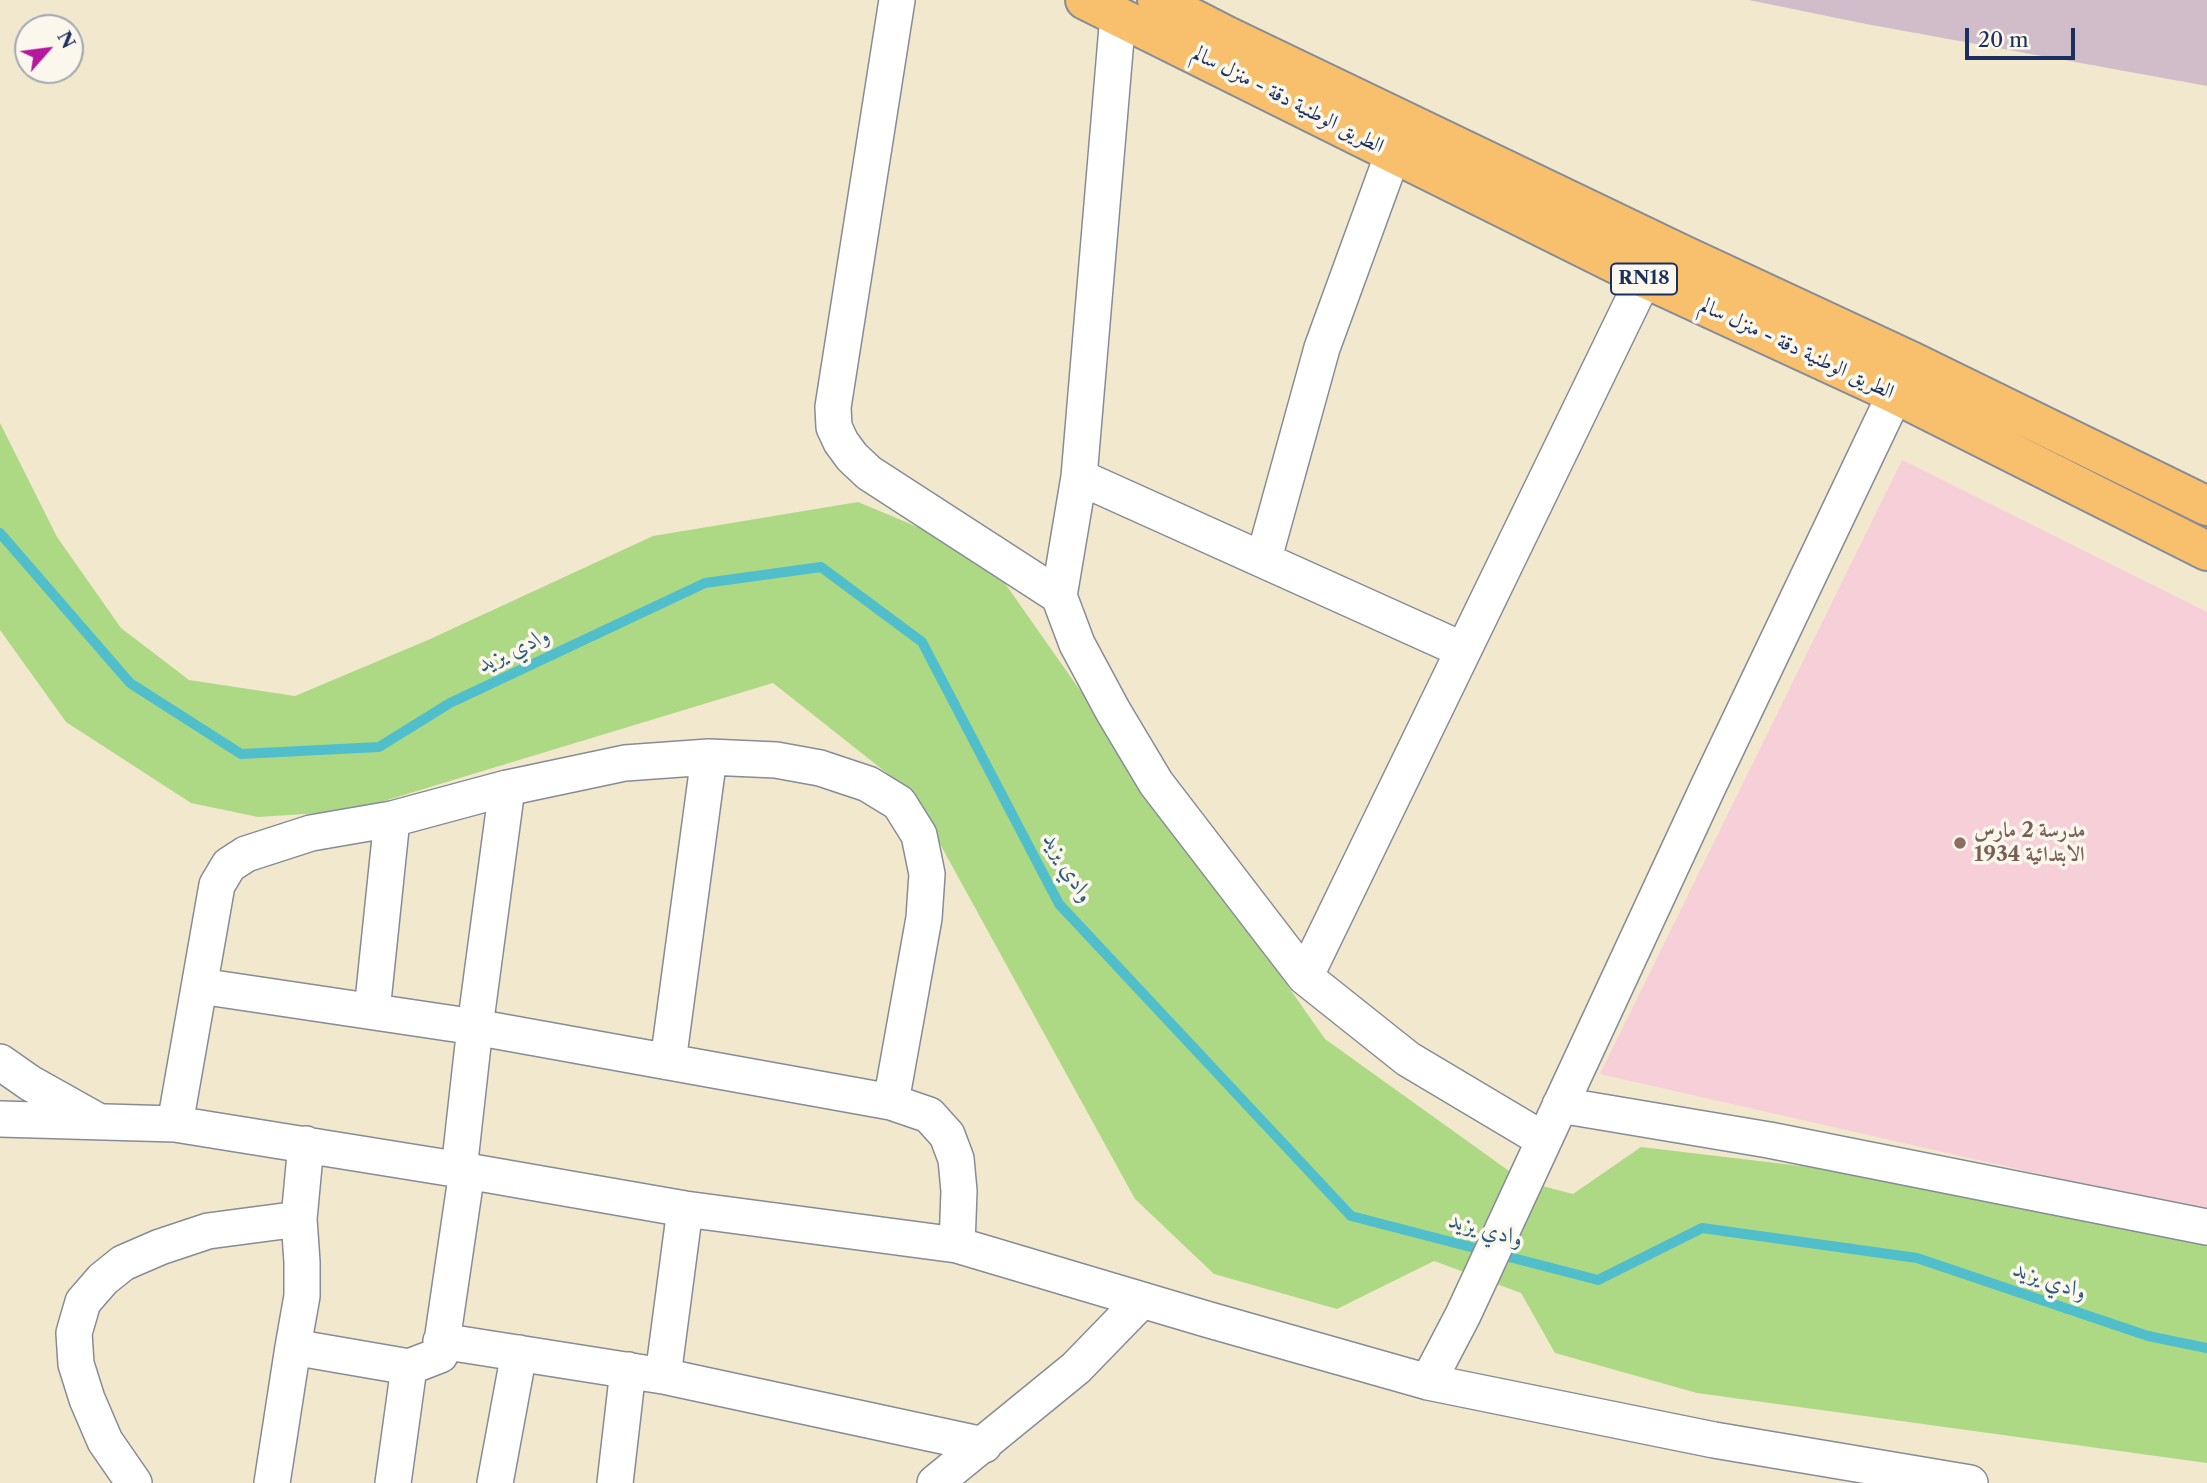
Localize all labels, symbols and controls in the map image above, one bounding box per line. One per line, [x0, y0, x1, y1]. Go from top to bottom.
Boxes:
north arrow [14, 14, 84, 84]
scale bar [1969, 14, 2079, 58]
text: N [52, 27, 80, 53]
text: 20 m [1978, 27, 2029, 52]
street label: الطريق الوطنية دقة - منزل سالم [1188, 41, 1388, 159]
road number: RN18 [1611, 264, 1677, 294]
street label: الطريق الوطنية دقة - منزل سالم [1696, 293, 1898, 405]
water label: وادي يزيد [474, 621, 554, 679]
place label: مدرسة 2 مارس 1934 الابتدائية [1974, 818, 2085, 868]
water label: وادي يزيد [1037, 828, 1099, 908]
marker: مدرسة 2 مارس 1934 الابتدائية [1952, 835, 1968, 851]
water label: وادي يزيد [1446, 1207, 1526, 1253]
water label: وادي يزيد [2009, 1256, 2091, 1306]

